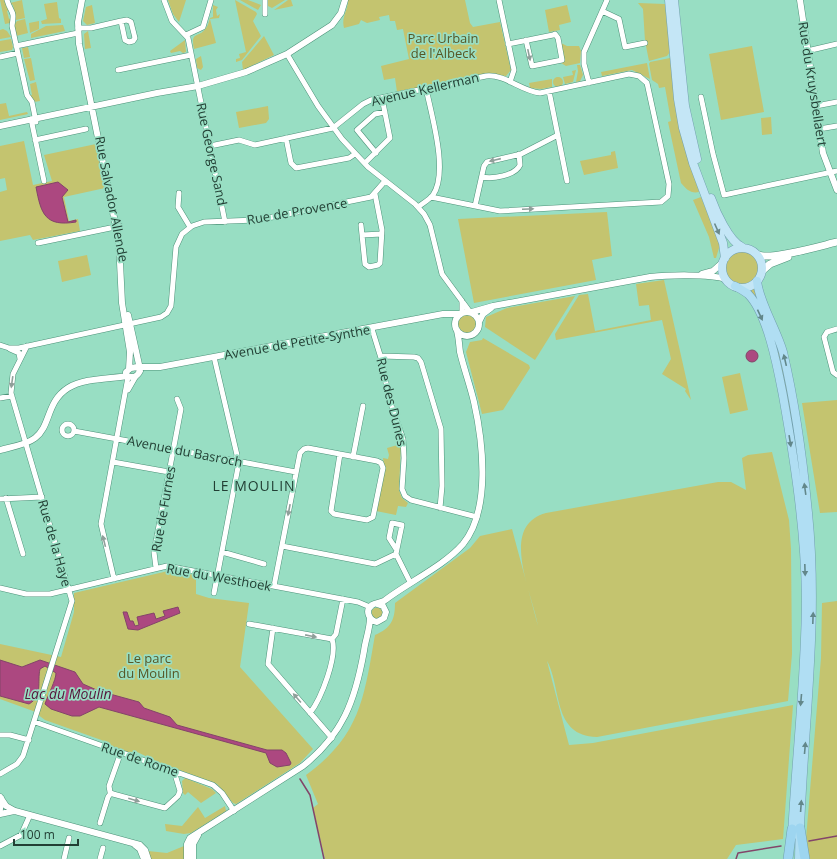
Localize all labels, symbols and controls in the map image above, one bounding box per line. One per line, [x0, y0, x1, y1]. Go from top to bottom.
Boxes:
street label: Rue du Kruysbellaert [794, 20, 832, 148]
park label: Parc Urbain de l'Albeck [407, 29, 479, 62]
one-way arrow [527, 49, 533, 61]
street label: Avenue Kellerman [369, 68, 481, 110]
street label: Rue George Sand [192, 101, 232, 207]
street label: Rue Salvador Allende [91, 135, 133, 263]
one-way arrow [489, 157, 501, 163]
street label: Rue de Provence [245, 193, 349, 229]
one-way arrow [522, 206, 535, 212]
one-way arrow [715, 224, 721, 236]
one-way arrow [757, 309, 763, 321]
street label: Avenue de Petite-Synthe [223, 320, 371, 364]
one-way arrow [781, 354, 787, 366]
street label: Rue des Dunes [372, 356, 412, 448]
one-way arrow [9, 376, 15, 388]
street label: Avenue du Basroch [126, 431, 244, 471]
one-way arrow [788, 435, 794, 447]
street label: Rue de Furnes [147, 465, 179, 553]
district label: LE MOULIN [212, 476, 296, 495]
one-way arrow [802, 483, 808, 495]
street label: Rue de la Haye [34, 497, 76, 589]
one-way arrow [286, 504, 292, 517]
one-way arrow [101, 535, 107, 547]
street label: Rue du Westhoek [165, 559, 273, 595]
one-way arrow [802, 564, 808, 577]
one-way arrow [810, 611, 816, 624]
one-way arrow [305, 633, 317, 639]
park label: Le parc du Moulin [118, 649, 180, 682]
water label: Lac du Moulin [24, 684, 112, 703]
one-way arrow [293, 692, 302, 703]
one-way arrow [798, 694, 805, 706]
street label: Rue de Rome [99, 737, 181, 781]
one-way arrow [802, 742, 809, 754]
one-way arrow [128, 797, 140, 803]
one-way arrow [798, 799, 804, 812]
scale bar [14, 821, 78, 847]
text: 100 m [20, 826, 55, 843]

